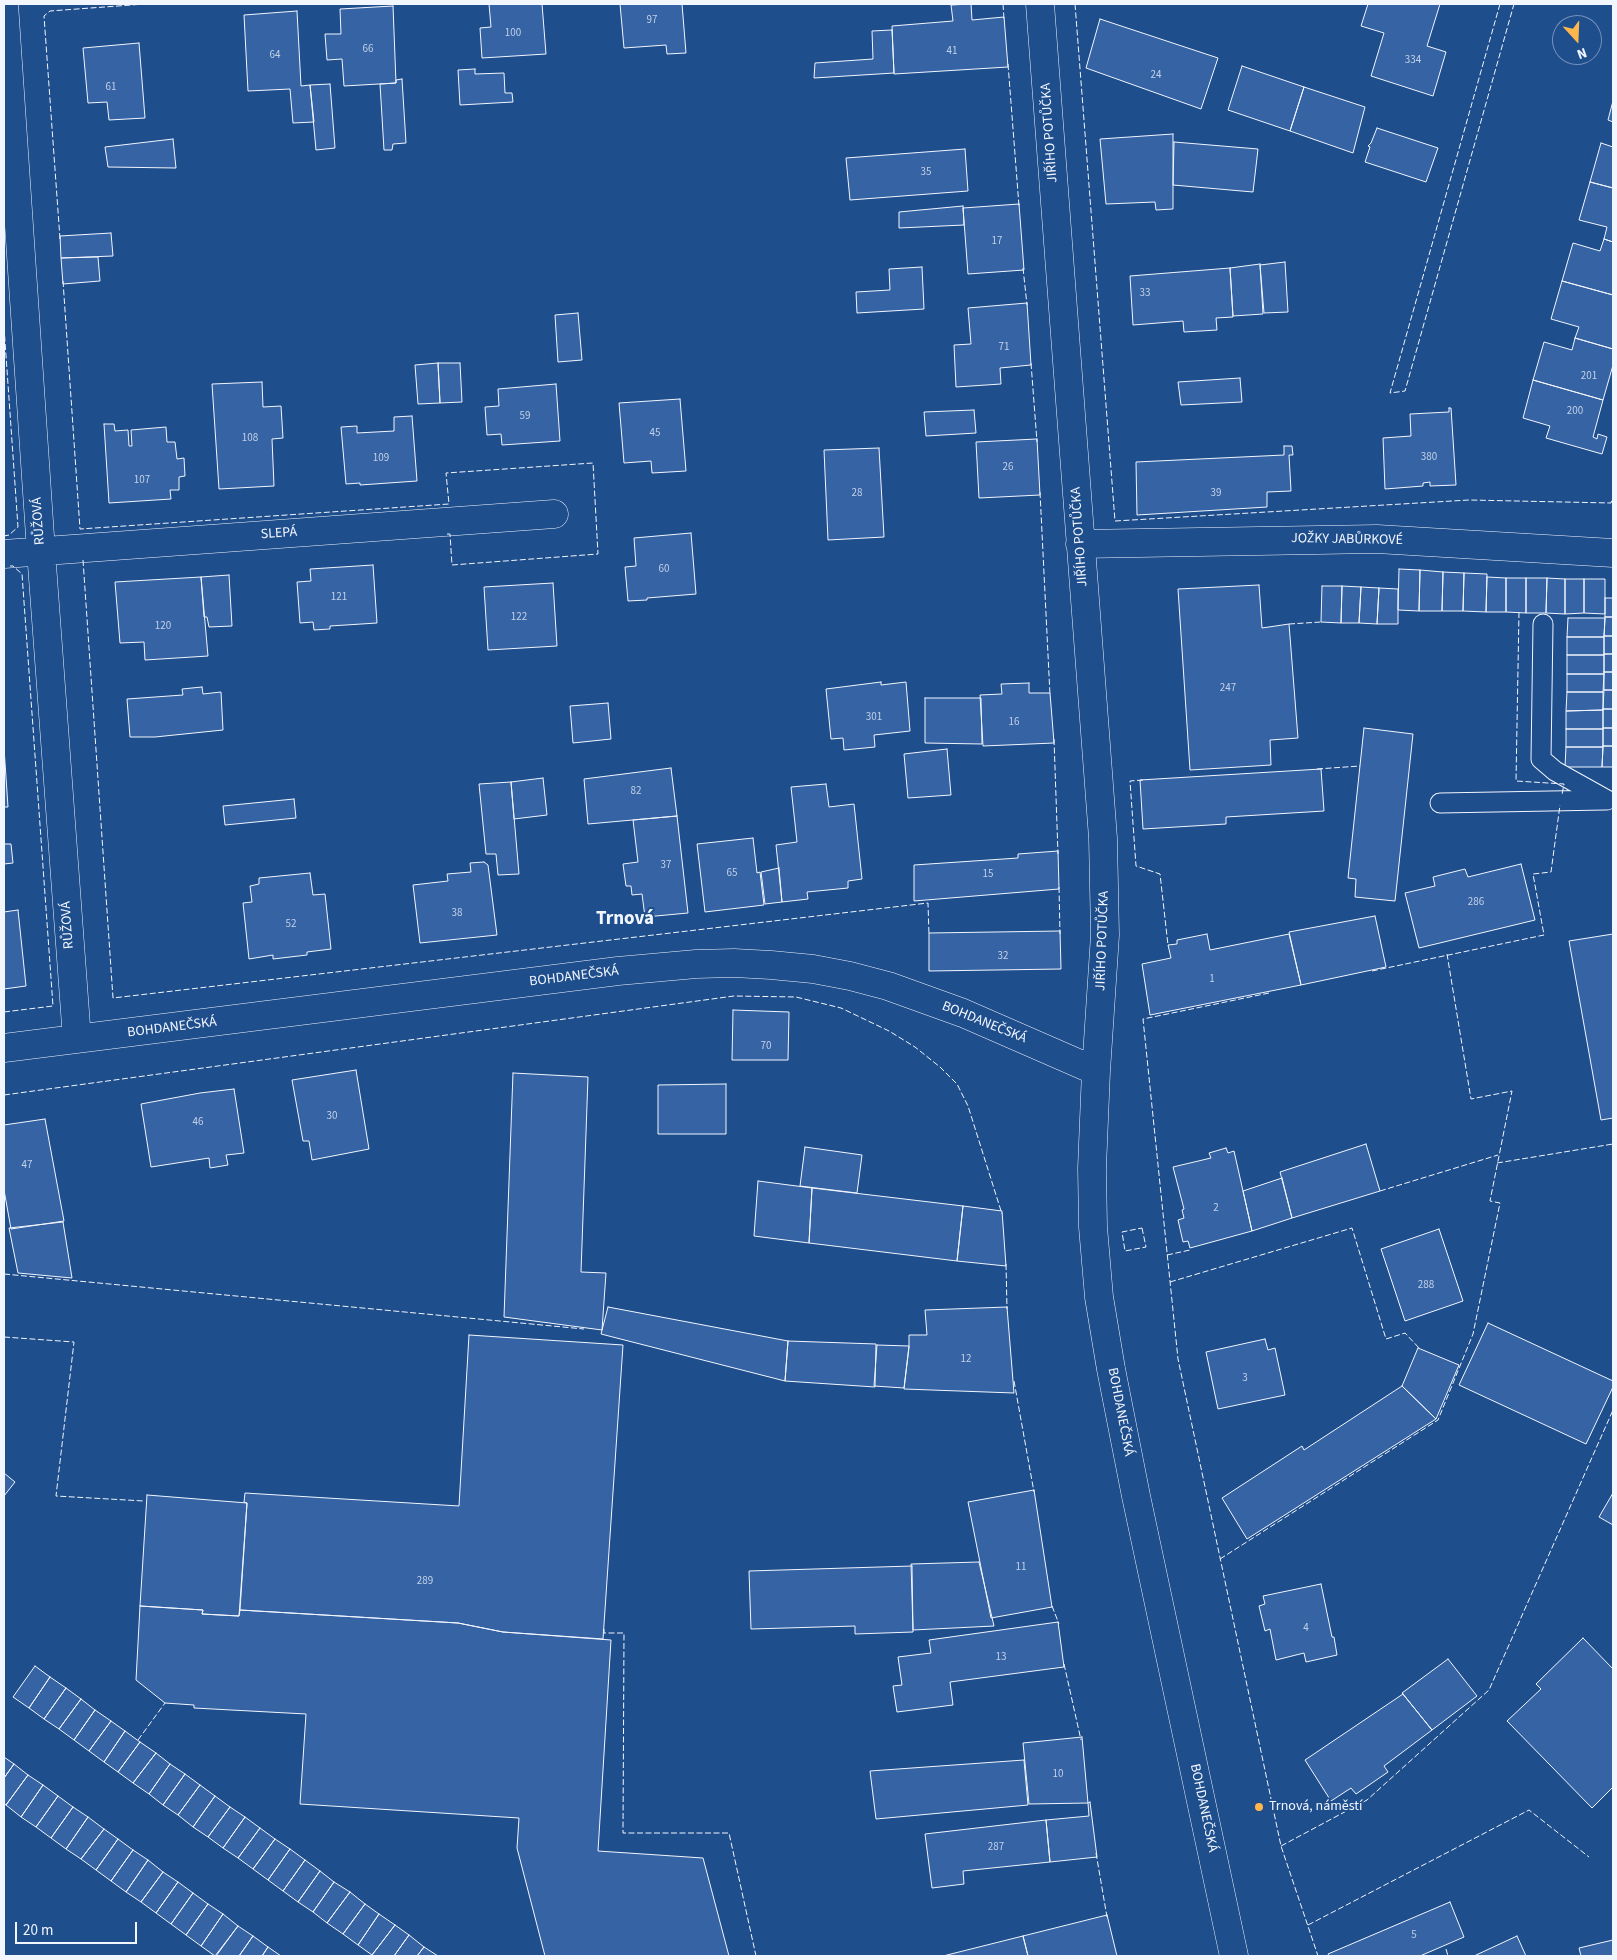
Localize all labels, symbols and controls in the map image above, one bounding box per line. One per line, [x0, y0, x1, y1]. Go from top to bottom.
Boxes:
house number: 97 [647, 14, 657, 28]
north arrow [1552, 15, 1602, 65]
house number: 100 [505, 27, 521, 41]
text: N [1574, 42, 1590, 64]
house number: 66 [363, 43, 373, 57]
house number: 41 [947, 45, 957, 59]
house number: 64 [270, 49, 280, 63]
house number: 334 [1405, 54, 1421, 68]
house number: 24 [1151, 69, 1161, 83]
house number: 61 [106, 81, 116, 95]
street label: JIŘÍHO POTŮČKA [1038, 82, 1062, 184]
house number: 35 [921, 166, 931, 180]
house number: 17 [992, 235, 1002, 249]
house number: 33 [1140, 287, 1150, 301]
house number: 71 [999, 341, 1009, 355]
house number: 201 [1581, 370, 1597, 384]
house number: 200 [1567, 405, 1583, 419]
house number: 59 [520, 410, 530, 424]
house number: 45 [650, 427, 660, 441]
house number: 108 [242, 432, 258, 446]
house number: 380 [1421, 451, 1437, 465]
house number: 109 [373, 452, 389, 466]
house number: 26 [1003, 461, 1013, 475]
house number: 107 [134, 474, 150, 488]
street label: JIŘÍHO POTŮČKA [1068, 486, 1092, 588]
house number: 28 [852, 487, 862, 501]
house number: 39 [1211, 487, 1221, 501]
street label: RŮŽOVÁ [29, 496, 49, 546]
street label: SLEPÁ [260, 524, 298, 544]
street label: JOŽKY JABŮRKOVÉ [1291, 531, 1403, 549]
house number: 60 [659, 563, 669, 577]
house number: 121 [331, 591, 347, 605]
house number: 122 [511, 611, 527, 625]
house number: 120 [155, 620, 171, 634]
house number: 247 [1220, 682, 1236, 696]
house number: 301 [866, 711, 882, 725]
house number: 16 [1009, 716, 1019, 730]
house number: 82 [631, 785, 641, 799]
house number: 37 [661, 859, 671, 873]
house number: 65 [727, 867, 737, 881]
house number: 15 [983, 868, 993, 882]
street label: JIŘÍHO POTŮČKA [1093, 891, 1113, 991]
house number: 286 [1468, 896, 1484, 910]
street label: RŮŽOVÁ [58, 900, 78, 950]
house number: 38 [452, 907, 462, 921]
district label: Trnová [596, 909, 654, 931]
house number: 52 [286, 918, 296, 932]
house number: 32 [998, 950, 1008, 964]
street label: BOHDANEČSKÁ [528, 963, 620, 991]
house number: 1 [1209, 973, 1215, 987]
street label: BOHDANEČSKÁ [939, 998, 1029, 1048]
street label: BOHDANEČSKÁ [126, 1014, 218, 1042]
house number: 70 [761, 1040, 771, 1054]
house number: 30 [327, 1110, 337, 1124]
house number: 46 [193, 1116, 203, 1130]
house number: 47 [22, 1159, 32, 1173]
house number: 2 [1213, 1202, 1219, 1216]
house number: 288 [1418, 1279, 1434, 1293]
house number: 12 [961, 1353, 971, 1367]
street label: BOHDANEČSKÁ [1103, 1366, 1137, 1458]
house number: 3 [1242, 1372, 1248, 1386]
house number: 11 [1016, 1561, 1026, 1575]
house number: 289 [417, 1575, 433, 1589]
house number: 4 [1303, 1622, 1309, 1636]
house number: 13 [996, 1651, 1006, 1665]
street label: BOHDANEČSKÁ [1185, 1762, 1221, 1854]
house number: 10 [1053, 1768, 1063, 1782]
place label: Trnová, náměstí [1269, 1799, 1363, 1815]
marker: Trnová, náměstí [1253, 1801, 1265, 1813]
house number: 287 [988, 1841, 1004, 1855]
scale bar [18, 1912, 140, 1944]
text: 20 m [23, 1920, 53, 1941]
house number: 5 [1411, 1929, 1417, 1943]

